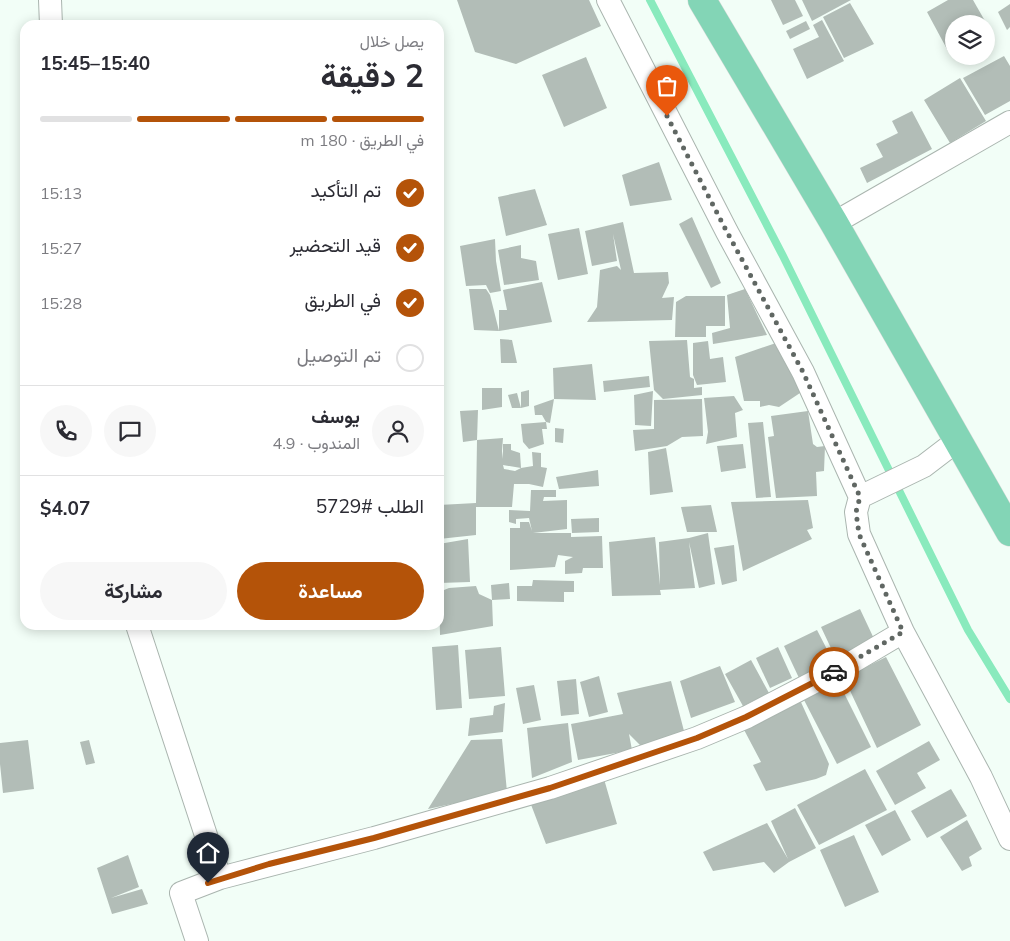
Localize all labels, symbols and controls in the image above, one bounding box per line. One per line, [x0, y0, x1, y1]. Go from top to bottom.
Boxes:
map controls [945, 15, 995, 65]
button: layers [945, 15, 995, 65]
text: يصل خلال [360, 31, 424, 51]
text: 15:40–15:45 [40, 51, 150, 75]
text: 2 دقيقة [321, 55, 424, 95]
pin [646, 65, 688, 116]
icon: bag [653, 72, 681, 100]
text: في الطريق · 180 m [300, 130, 424, 150]
text: تم التأكيد [311, 178, 381, 202]
icon: check [396, 179, 424, 207]
text: 15:13 [40, 183, 82, 203]
text: قيد التحضير [290, 233, 381, 257]
icon: check [396, 234, 424, 262]
text: 15:27 [40, 238, 82, 258]
text: في الطريق [304, 288, 381, 312]
icon: check [396, 289, 424, 317]
text: 15:28 [40, 293, 82, 313]
text: تم التوصيل [297, 343, 381, 367]
text: يوسف [311, 404, 360, 428]
button: phone [40, 405, 92, 457]
button: chat [104, 405, 156, 457]
button: person [372, 405, 424, 457]
text: المندوب · 4.9 [273, 433, 360, 453]
text: الطلب #5729 [316, 494, 424, 518]
text: $4.07 [40, 496, 90, 520]
button: مشاركة [40, 562, 227, 620]
button: مساعدة [237, 562, 424, 620]
courier [809, 647, 859, 697]
icon: car [820, 658, 848, 686]
pin [187, 832, 229, 883]
icon: home [194, 839, 222, 867]

